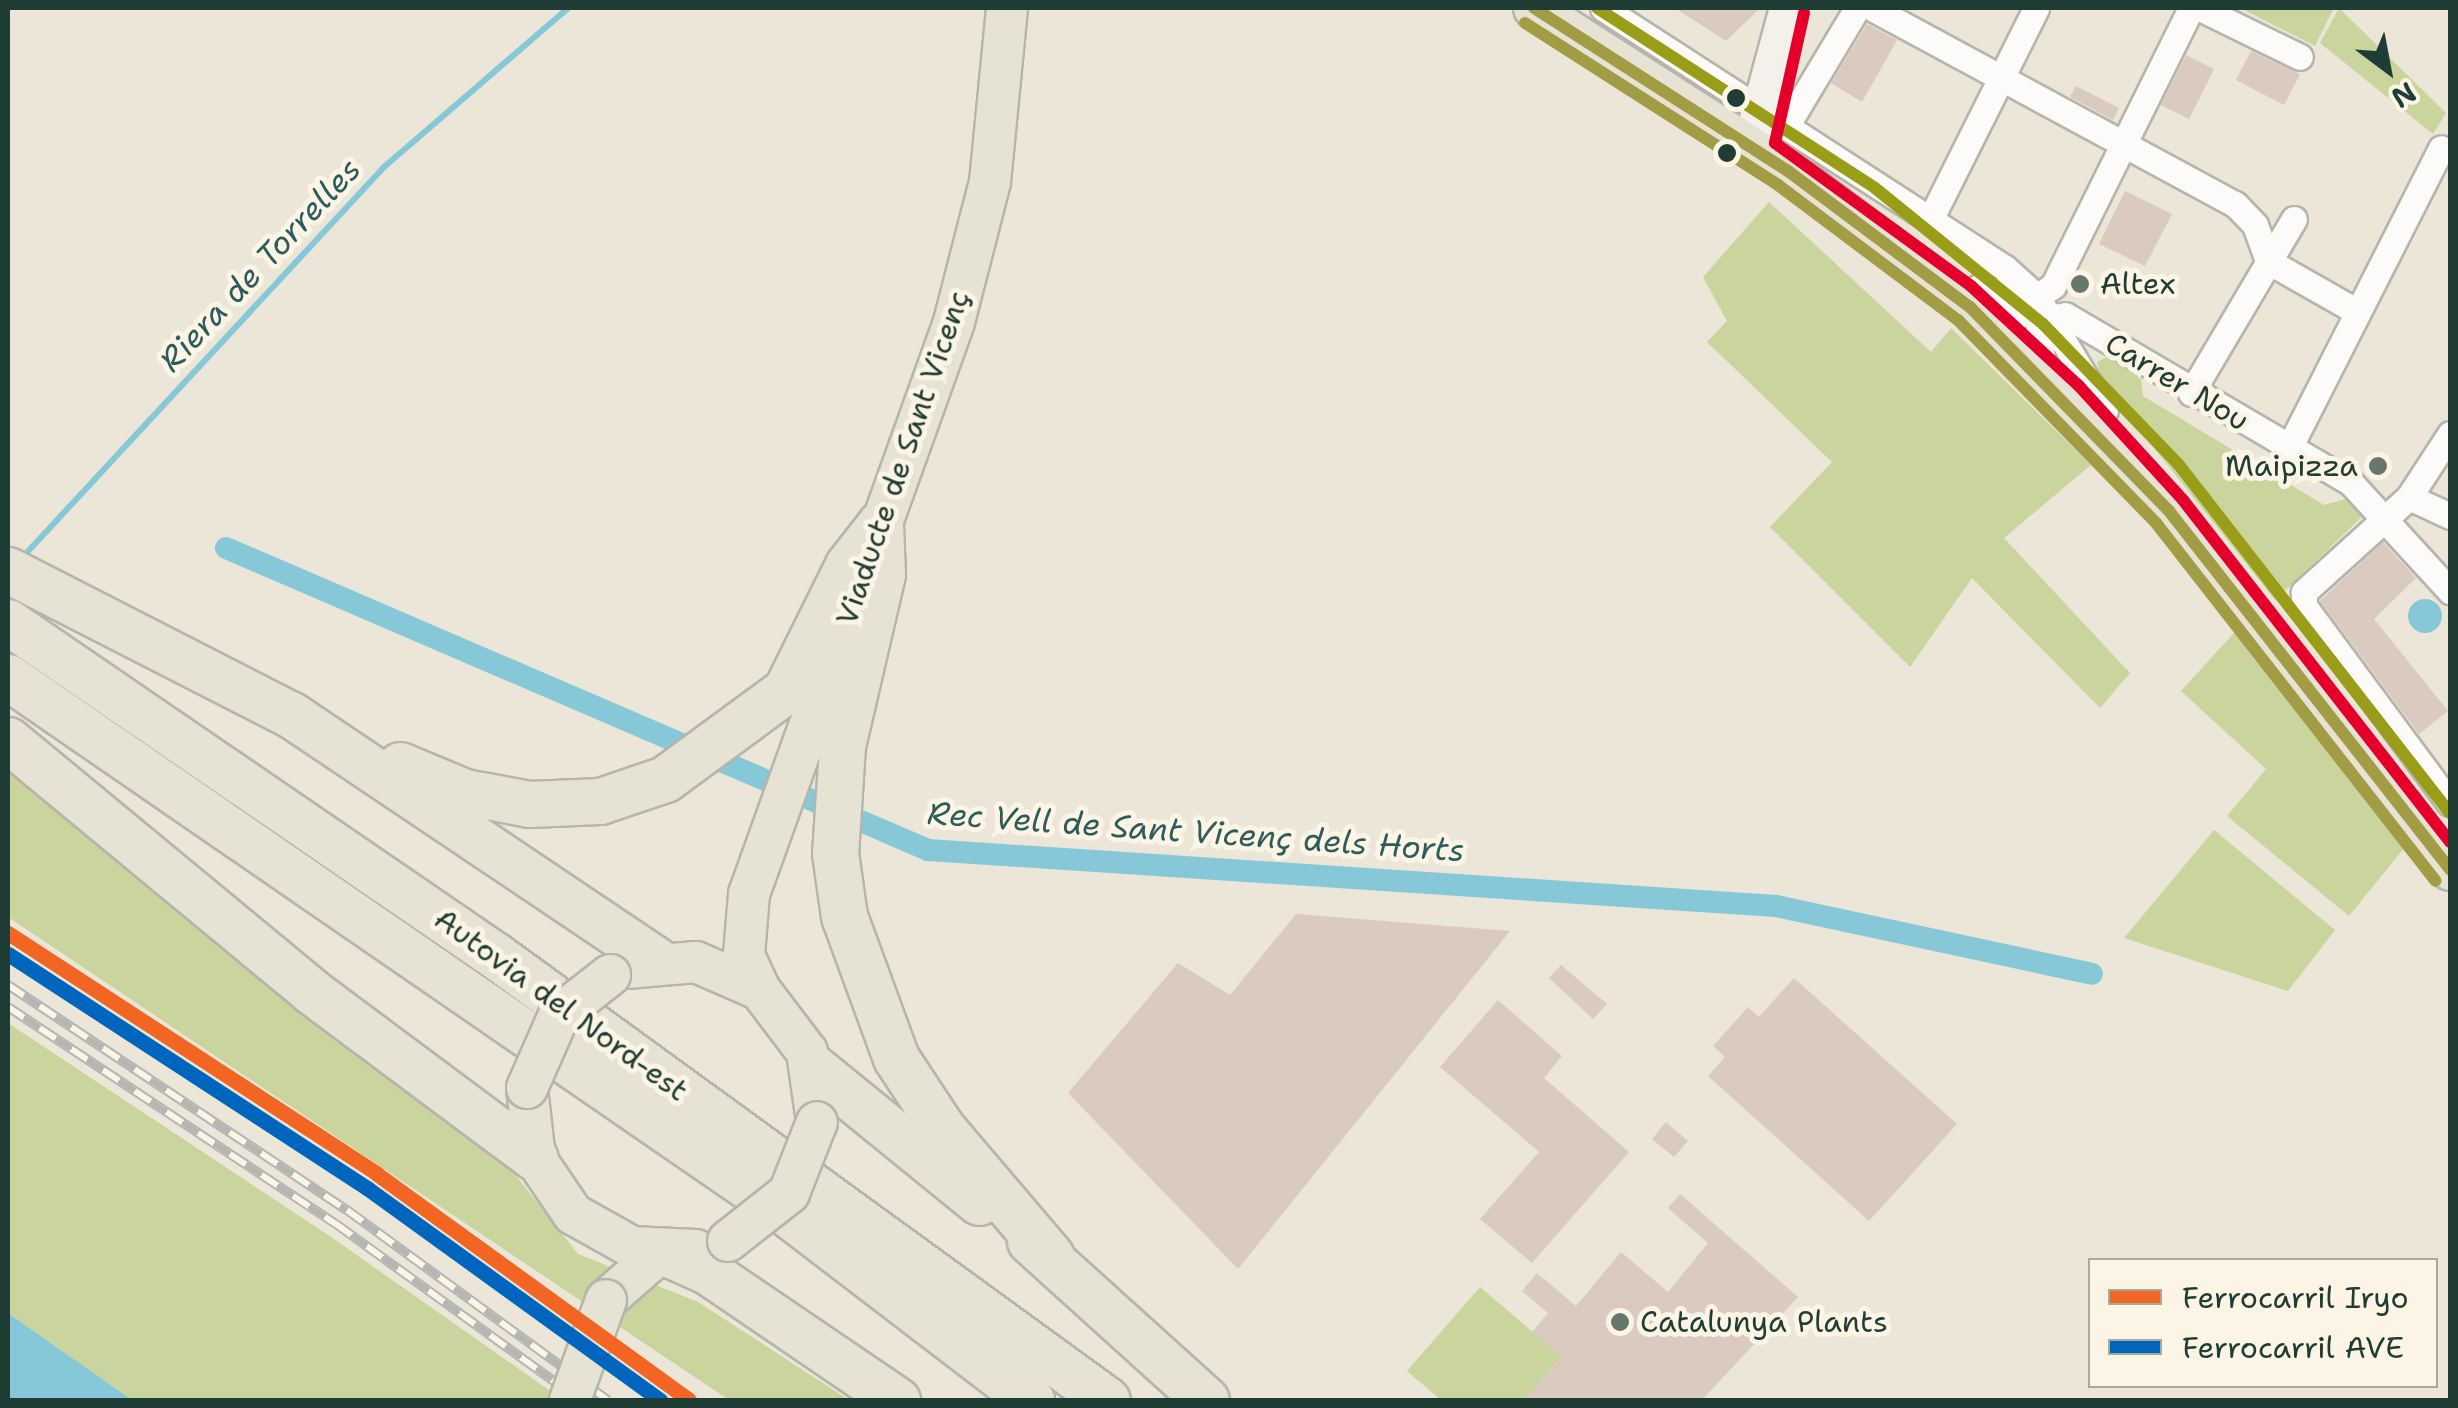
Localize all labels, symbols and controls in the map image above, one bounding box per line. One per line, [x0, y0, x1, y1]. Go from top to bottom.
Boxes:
north arrow [2338, 20, 2438, 120]
text: N [2384, 73, 2423, 117]
unlabelled marker [1726, 88, 1746, 108]
unlabelled marker [1717, 143, 1737, 163]
water label: Riera de Torrelles [151, 150, 369, 380]
place label: Altex [2100, 266, 2175, 302]
marker: Altex [2069, 273, 2091, 295]
street label: Viaducte de Sant Vicenç [829, 286, 977, 630]
street label: Carrer Nou [2099, 325, 2255, 439]
place label: Maipizza [2225, 448, 2358, 484]
marker: Maipizza [2367, 455, 2389, 477]
water label: Rec Vell de Sant Vicenç dels Horts [926, 794, 1466, 870]
street label: Autovia del Nord-est [427, 901, 695, 1109]
legend [2088, 1258, 2438, 1388]
text: Ferrocarril Iryo [2182, 1277, 2409, 1318]
place label: Catalunya Plants [1640, 1304, 1888, 1340]
marker: Catalunya Plants [1609, 1311, 1631, 1333]
text: Ferrocarril AVE [2182, 1327, 2404, 1368]

